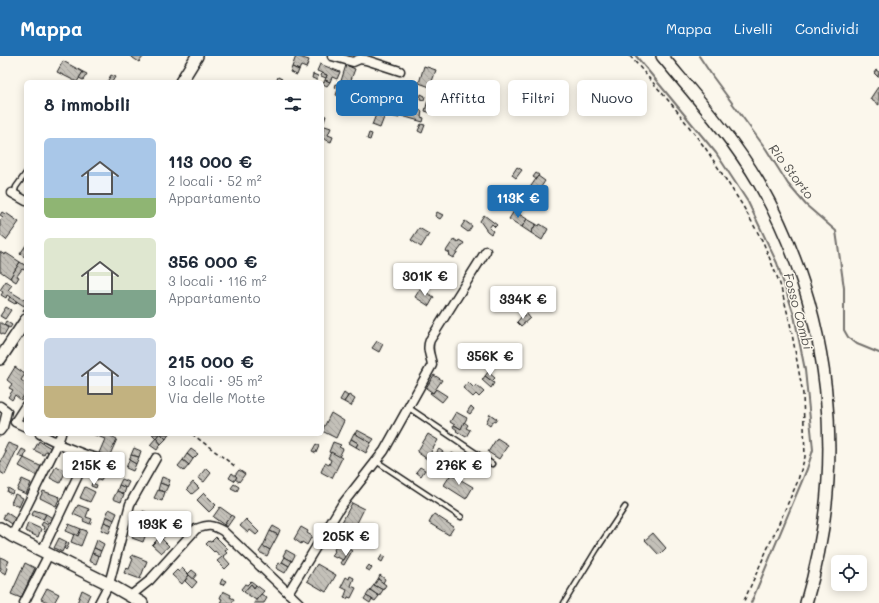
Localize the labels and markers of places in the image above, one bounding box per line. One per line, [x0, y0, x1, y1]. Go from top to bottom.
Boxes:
pin: 113K € [485, 185, 551, 219]
pin: 301K € [392, 263, 458, 297]
pin: 334K € [490, 286, 556, 320]
pin: 356K € [457, 343, 523, 377]
pin: 215K € [61, 452, 127, 486]
pin: 276K € [426, 452, 492, 486]
pin: 193K € [127, 511, 193, 545]
pin: 205K € [313, 523, 379, 557]

